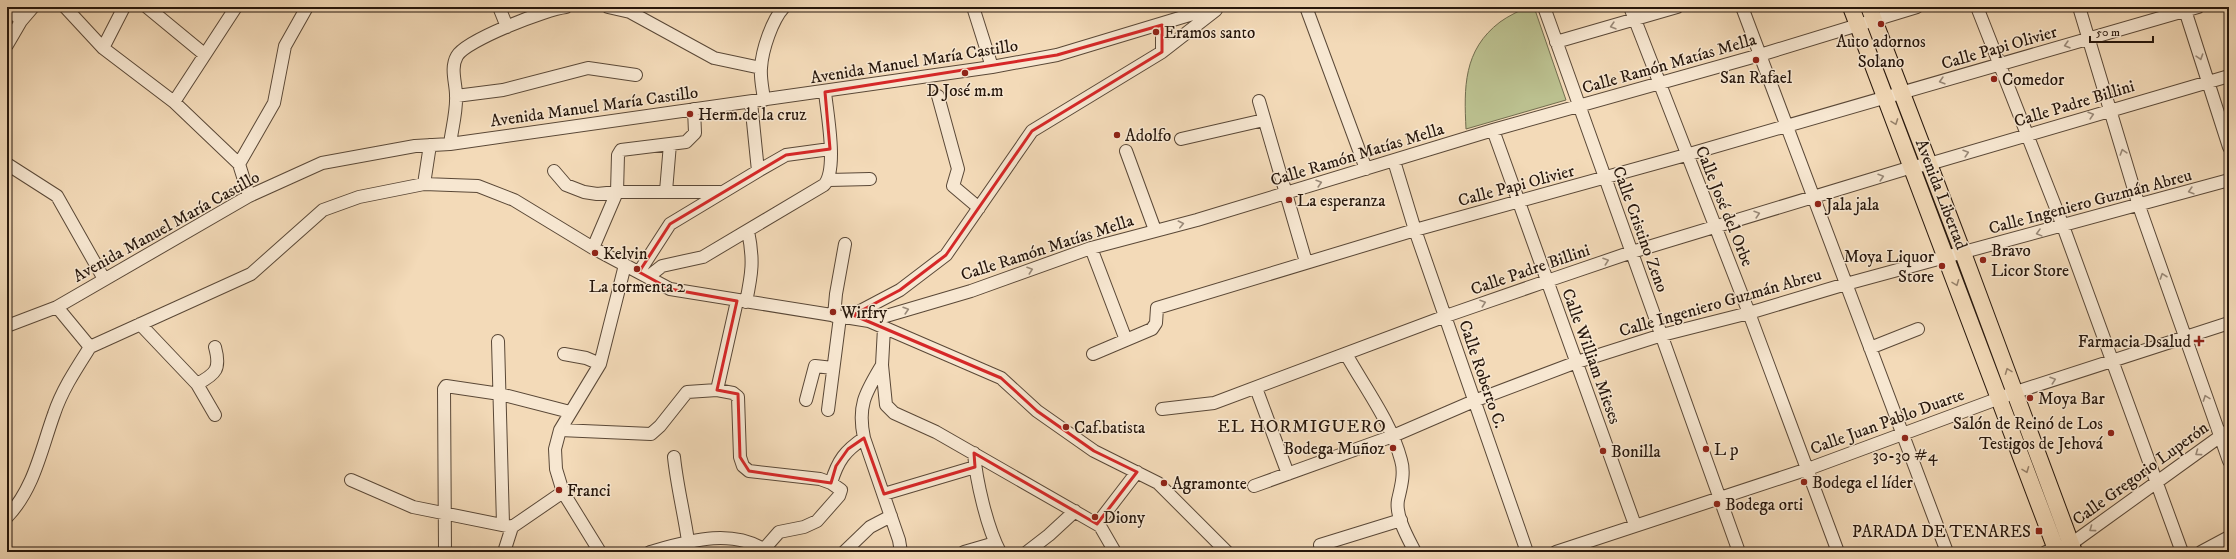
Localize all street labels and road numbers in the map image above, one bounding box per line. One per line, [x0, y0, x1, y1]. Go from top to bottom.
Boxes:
street label: Calle Papi Olivier [1939, 21, 2060, 75]
street label: Calle Ramón Matías Mella [1580, 28, 1760, 99]
street label: Avenida Manuel María Castillo [809, 35, 1020, 89]
street label: Calle Padre Billini [2011, 75, 2137, 133]
street label: Avenida Manuel María Castillo [489, 81, 700, 132]
street label: Calle Ramón Matías Mella [1268, 118, 1447, 192]
street label: Avenida Libertad [1910, 136, 1972, 253]
street label: Calle José del Orbe [1690, 143, 1758, 270]
street label: Calle Papi Olivier [1456, 160, 1578, 212]
street label: Calle Cristino Zeno [1607, 163, 1673, 295]
street label: Calle Ingeniero Guzmán Abreu [1986, 164, 2194, 240]
street label: Avenida Manuel María Castillo [69, 166, 264, 287]
street label: Calle Ramón Matías Mella [958, 209, 1137, 286]
street label: Calle Padre Billini [1468, 239, 1593, 301]
street label: Calle Ingeniero Guzmán Abreu [1617, 264, 1824, 342]
street label: Calle William Mieses [1556, 285, 1626, 428]
street label: Calle Roberto C. [1453, 317, 1511, 431]
street label: Calle Juan Pablo Duarte [1807, 384, 1968, 460]
street label: Calle Gregorio Luperón [2068, 417, 2213, 531]

